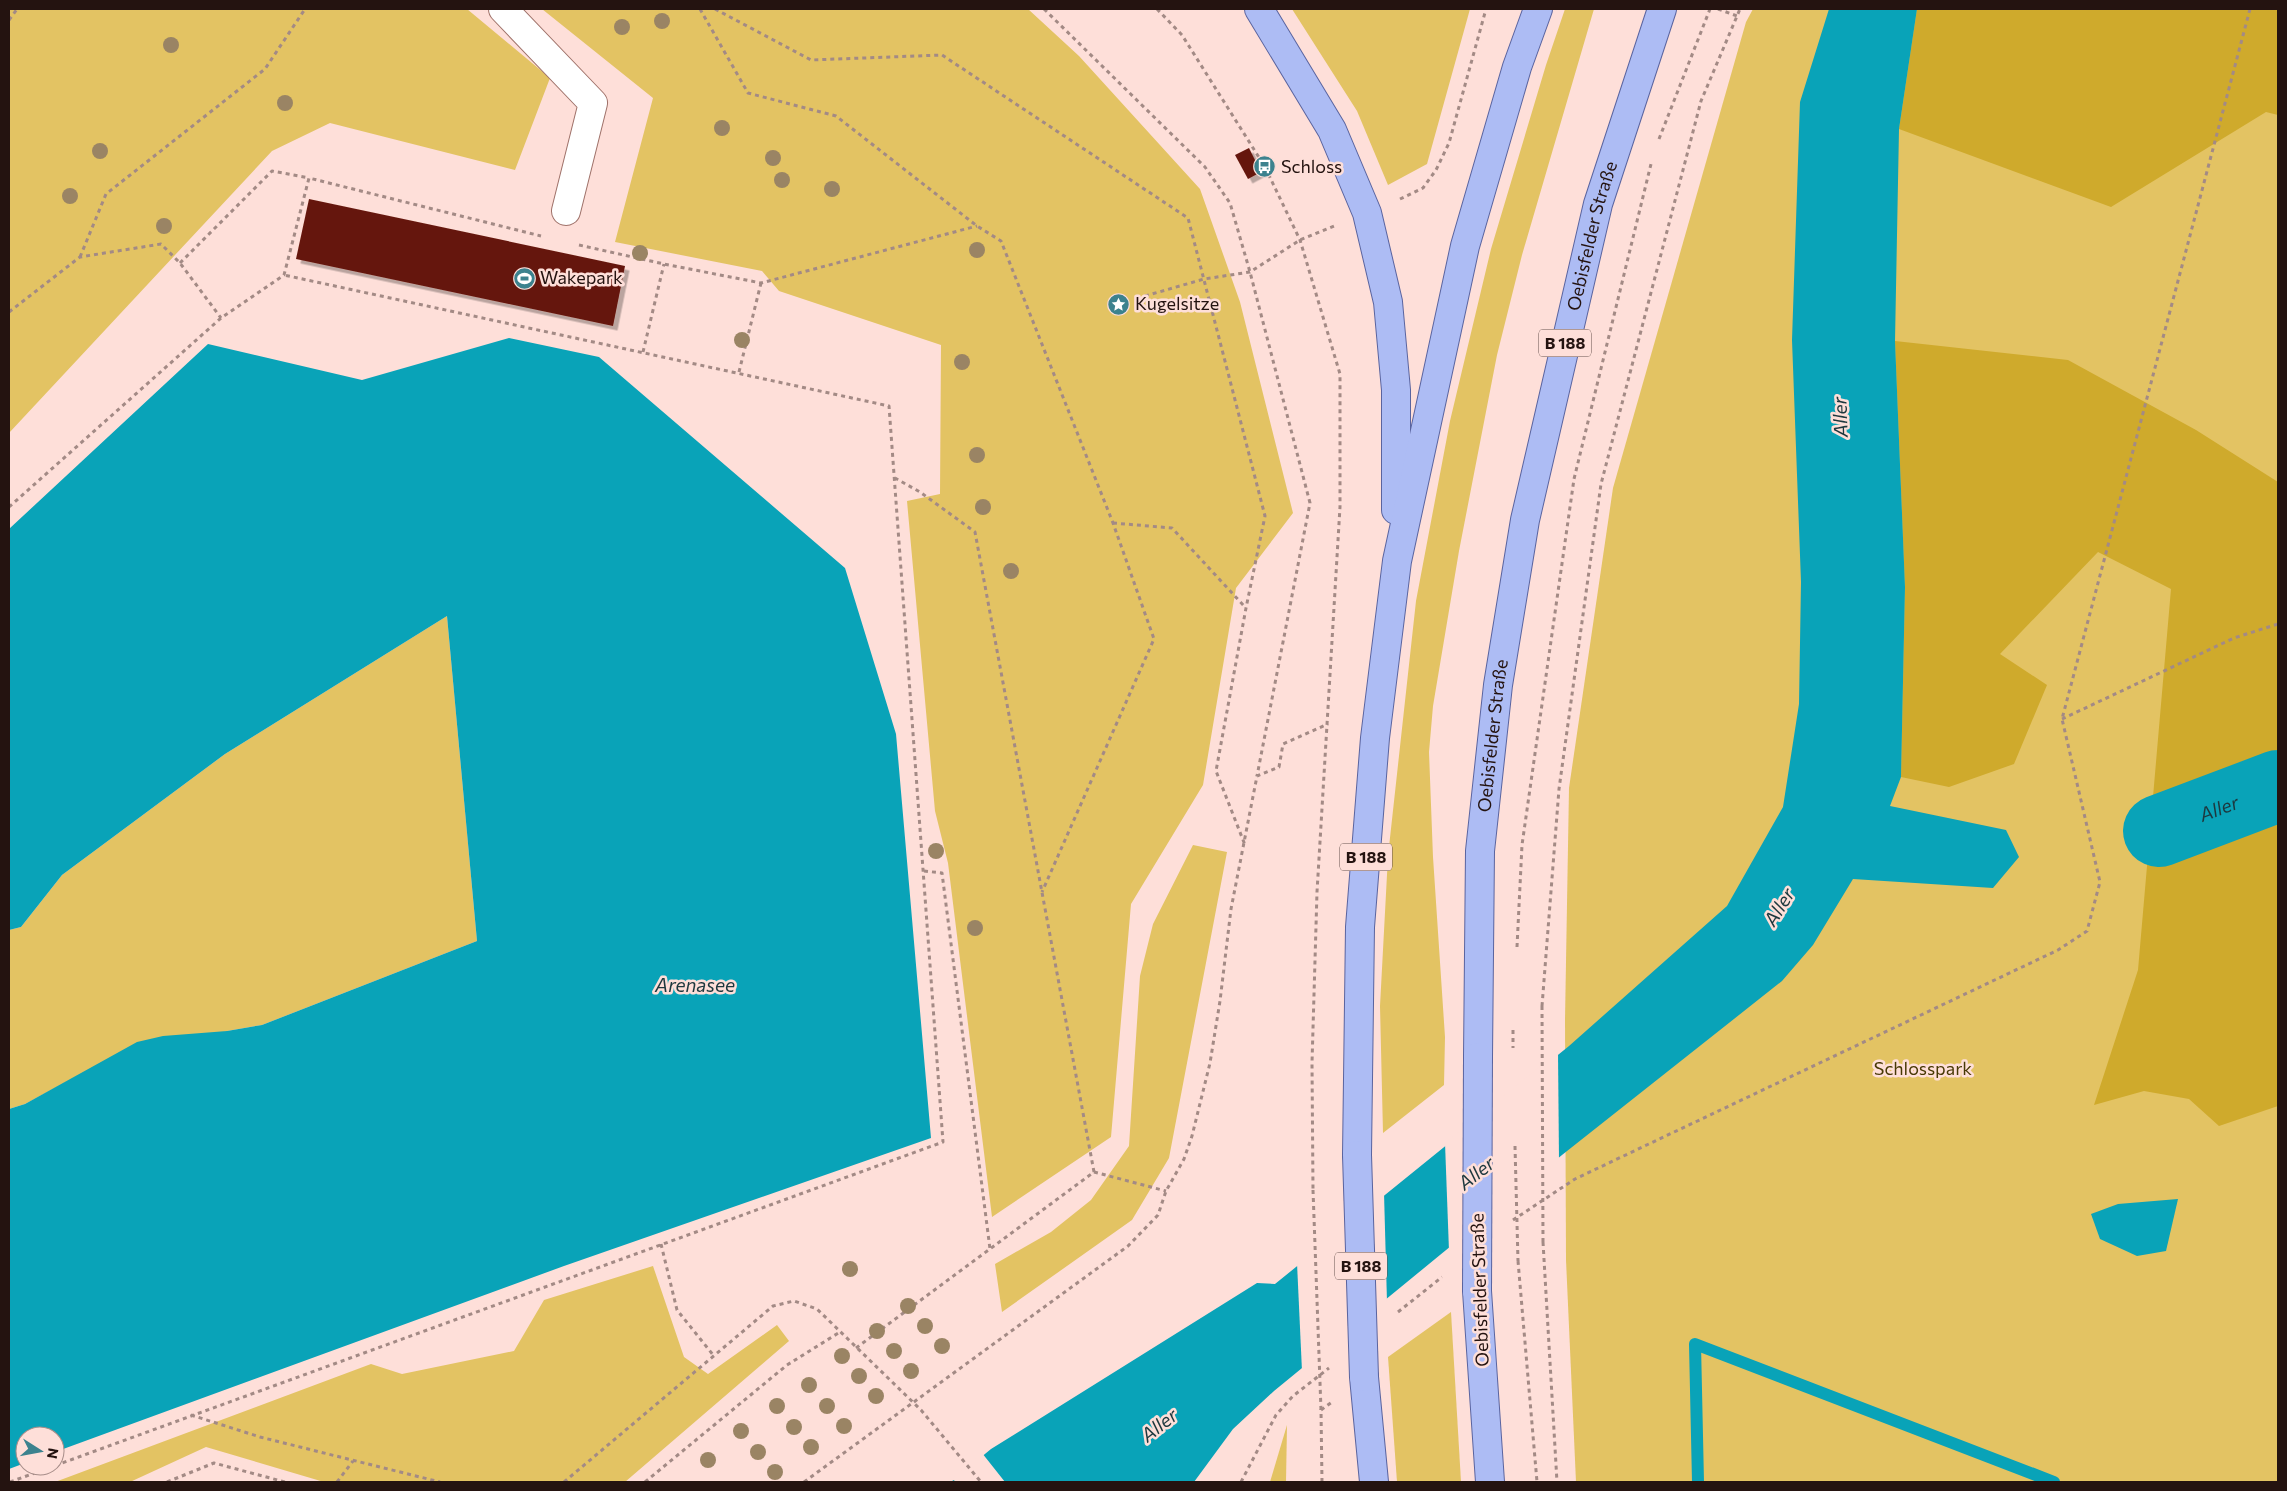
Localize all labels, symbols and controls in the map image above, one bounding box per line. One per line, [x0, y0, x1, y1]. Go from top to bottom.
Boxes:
bus stop icon: Schloss [1253, 155, 1277, 179]
place label: Schloss [1281, 155, 1342, 177]
street label: Oebisfelder Straße [1562, 158, 1621, 313]
sports icon: Wakepark [512, 266, 536, 290]
place label: Wakepark [540, 266, 623, 288]
place icon: Kugelsitze [1107, 292, 1131, 316]
place label: Kugelsitze [1135, 292, 1219, 314]
road number: B 188 [1539, 329, 1591, 356]
water label: Aller [1827, 395, 1852, 439]
street label: Oebisfelder Straße [1472, 658, 1512, 813]
water label: Aller [2195, 789, 2243, 826]
road number: B 188 [1340, 844, 1392, 870]
water label: Aller [1758, 882, 1800, 931]
water label: Arenasee [654, 973, 735, 996]
park label: Schlosspark [1874, 1057, 1972, 1079]
water label: Aller [1452, 1150, 1500, 1195]
street label: Oebisfelder Straße [1465, 1213, 1493, 1367]
road number: B 188 [1335, 1252, 1387, 1280]
water label: Aller [1135, 1402, 1183, 1447]
north arrow [15, 1426, 65, 1476]
text: N [44, 1447, 63, 1460]

